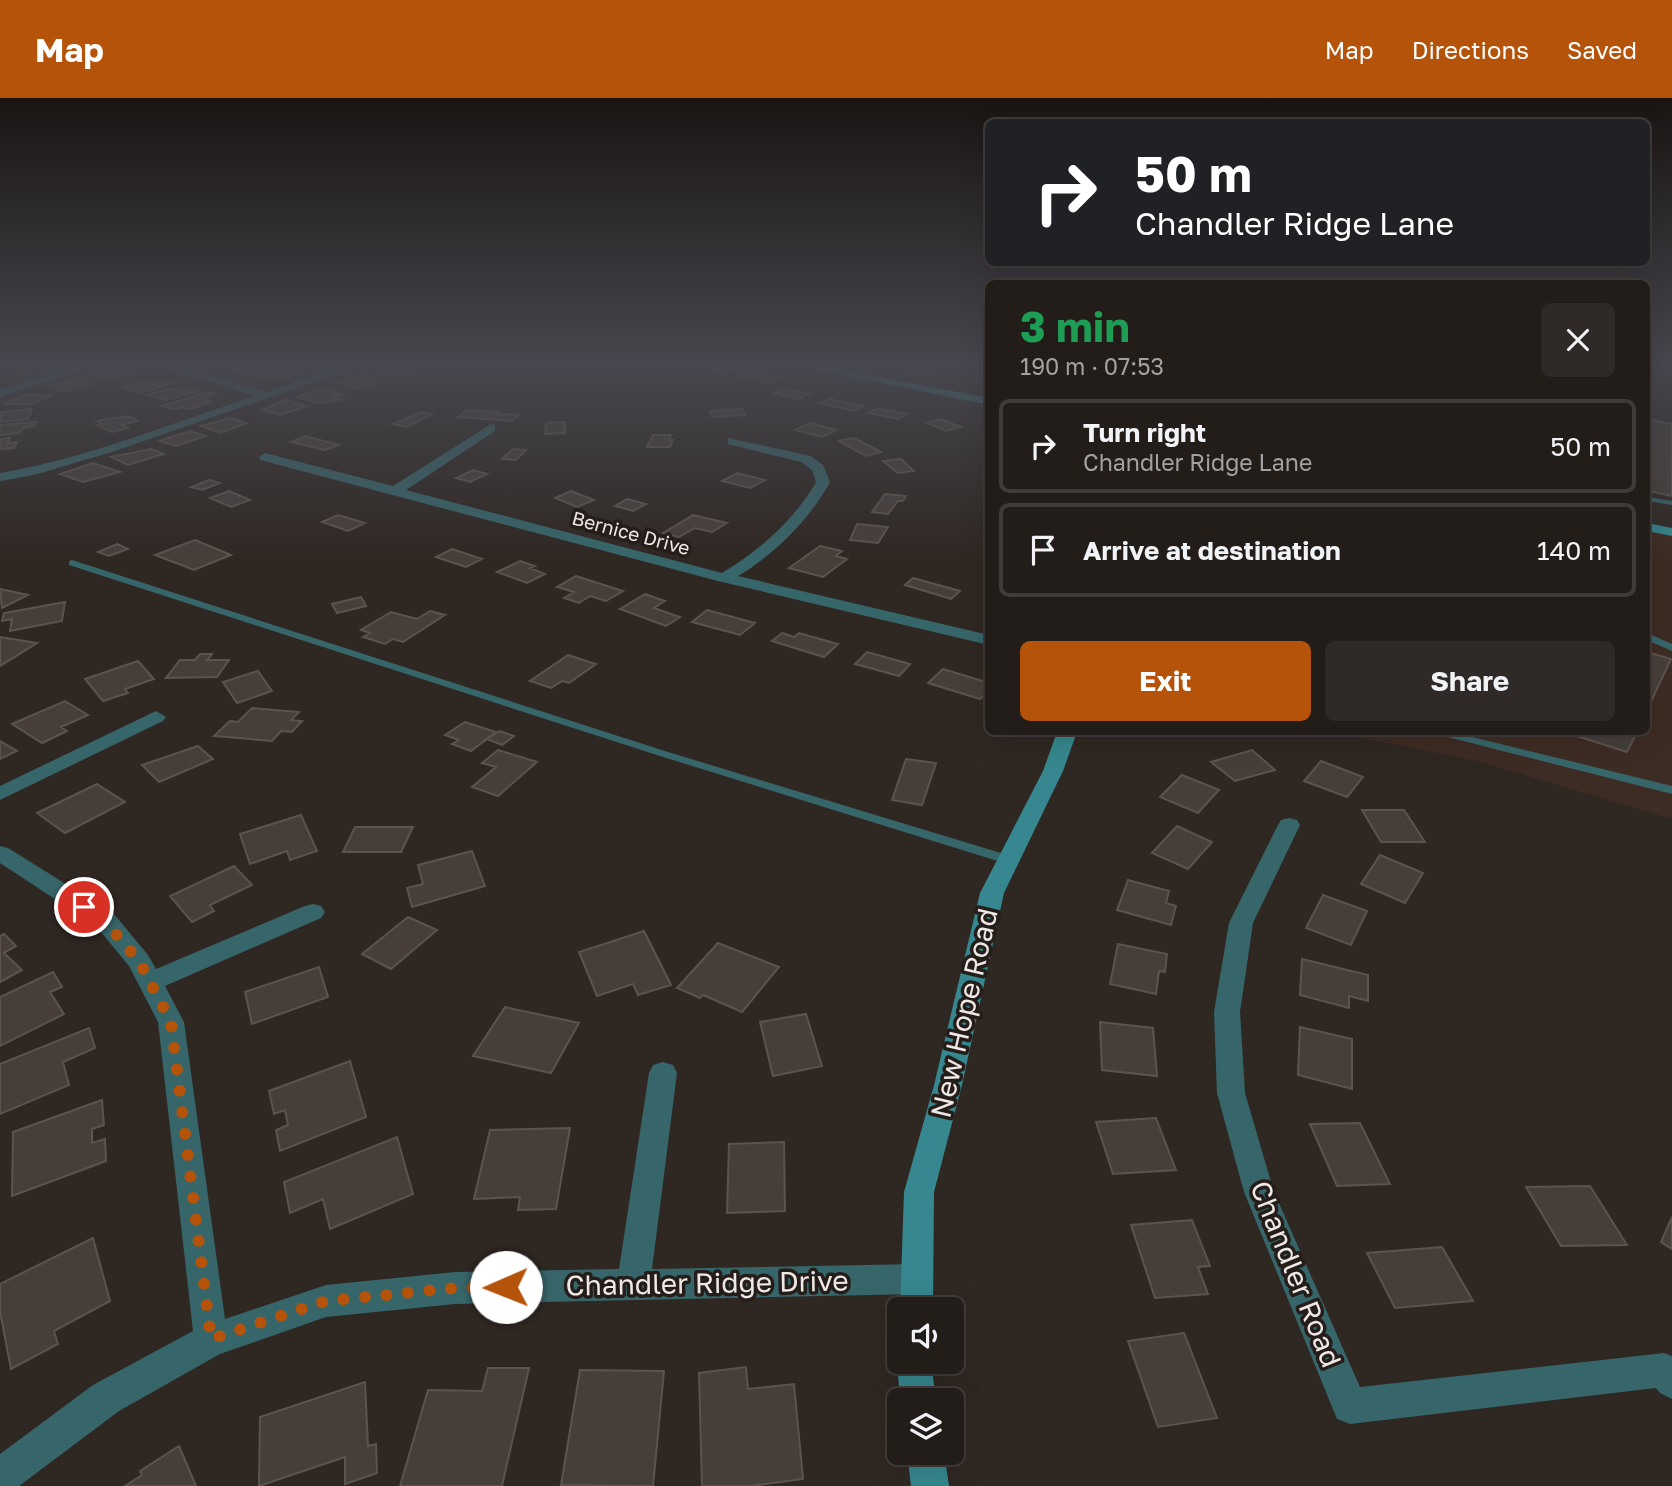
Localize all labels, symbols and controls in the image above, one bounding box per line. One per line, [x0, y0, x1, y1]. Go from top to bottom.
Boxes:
text: Map [35, 30, 104, 69]
text: Map [1325, 35, 1374, 64]
text: Directions [1412, 35, 1529, 64]
text: Saved [1567, 35, 1637, 64]
text: 50 m [1135, 144, 1252, 203]
icon: right [1020, 147, 1111, 238]
text: Chandler Ridge Lane [1135, 204, 1454, 242]
text: 3 min [1020, 301, 1130, 351]
button: close [1541, 303, 1615, 377]
text: 190 m · 07:53 [1020, 352, 1164, 380]
text: Turn right [1083, 417, 1206, 448]
icon: right [1024, 427, 1062, 465]
text: 50 m [1550, 431, 1611, 462]
text: Chandler Ridge Lane [1083, 448, 1312, 476]
street label: Bernice Drive [570, 506, 693, 559]
icon: arrive [1024, 531, 1062, 569]
text: Arrive at destination [1083, 535, 1341, 566]
text: 140 m [1537, 535, 1611, 566]
button: Exit [1020, 641, 1311, 721]
button: Share [1325, 641, 1615, 721]
pin [54, 877, 114, 937]
icon: arrive [65, 888, 103, 926]
street label: New Hope Road [923, 905, 1004, 1121]
street label: Chandler Road [1244, 1176, 1349, 1372]
position arrow [469, 1250, 543, 1324]
street label: Chandler Ridge Drive [565, 1264, 849, 1301]
map controls [887, 1297, 964, 1465]
button: sound [887, 1297, 964, 1374]
button: layers [887, 1388, 964, 1465]

